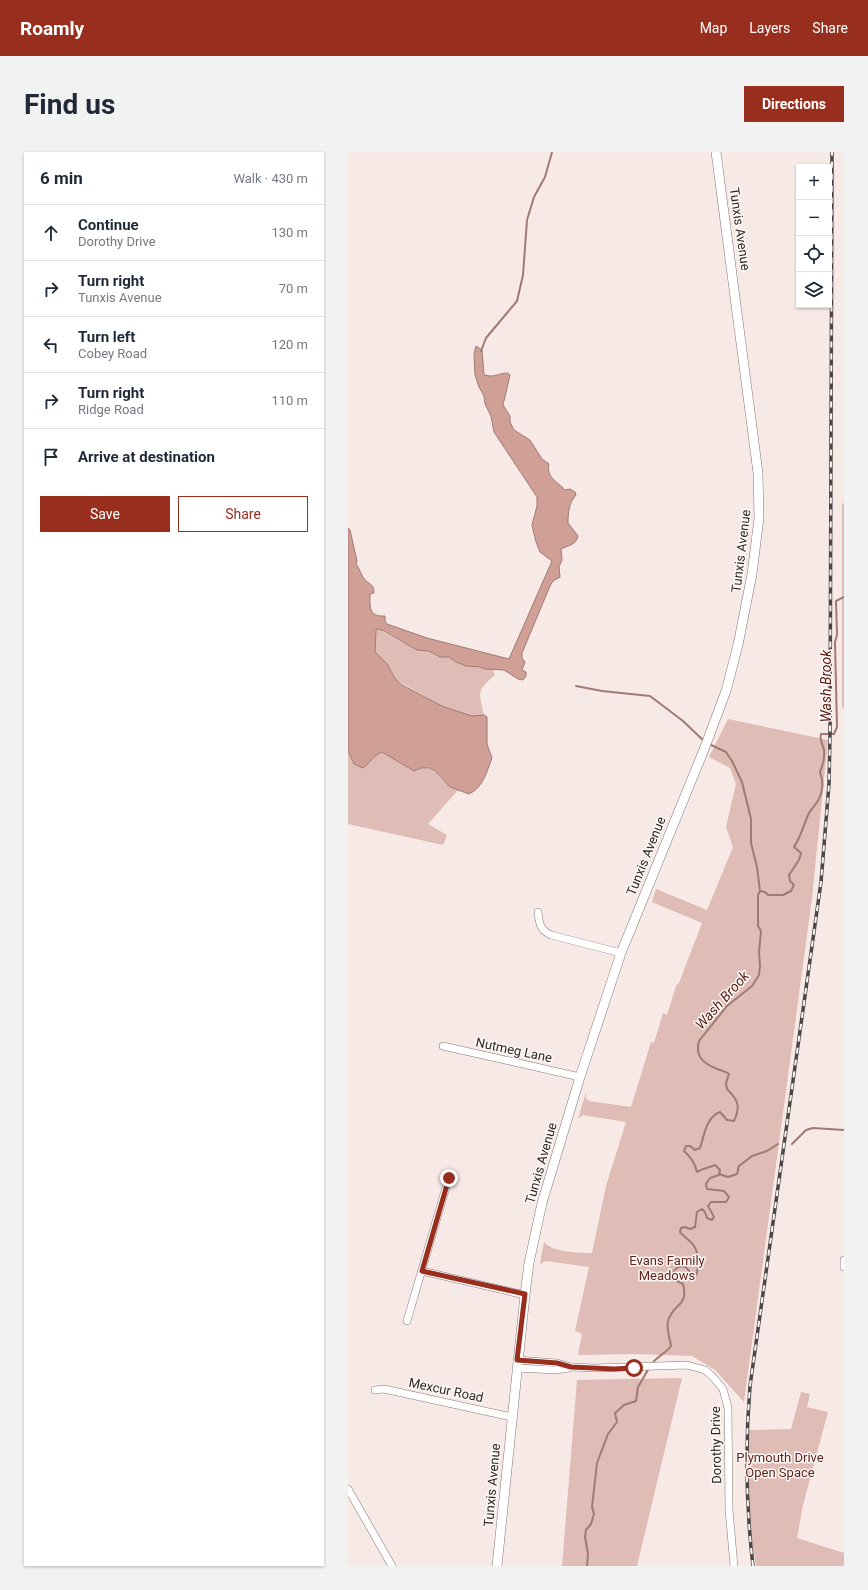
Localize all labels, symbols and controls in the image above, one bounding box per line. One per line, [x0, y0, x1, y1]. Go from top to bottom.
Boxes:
text: Roamly [20, 17, 84, 40]
text: Map [700, 20, 727, 36]
text: Layers [749, 20, 790, 36]
text: Share [812, 20, 848, 36]
button: Directions [744, 86, 844, 122]
text: Find us [24, 88, 115, 121]
map controls [796, 164, 832, 308]
button: + [796, 164, 832, 200]
text: 6 min [40, 168, 83, 188]
text: Walk · 430 m [233, 171, 308, 186]
street label: Tunxis Avenue [727, 187, 753, 272]
button: − [796, 200, 832, 236]
text: Continue [78, 216, 139, 234]
icon: ahead [40, 222, 62, 244]
text: 130 m [271, 225, 308, 240]
text: Dorothy Drive [78, 234, 156, 249]
button: locate [796, 236, 832, 272]
text: Turn right [78, 272, 144, 290]
button: layers [796, 272, 832, 308]
icon: right [40, 278, 62, 300]
text: 70 m [279, 281, 308, 296]
text: Tunxis Avenue [78, 290, 162, 305]
text: Turn left [78, 328, 135, 346]
icon: left [40, 334, 62, 356]
text: 120 m [271, 337, 308, 352]
text: Cobey Road [78, 346, 147, 361]
text: Turn right [78, 384, 144, 402]
icon: right [40, 390, 62, 412]
text: 110 m [271, 393, 308, 408]
text: Ridge Road [78, 402, 144, 417]
icon: arrive [40, 446, 62, 468]
text: Arrive at destination [78, 448, 215, 466]
button: Save [40, 496, 170, 532]
button: Share [178, 496, 308, 532]
street label: Tunxis Avenue [728, 509, 754, 593]
water label: Wash Brook [818, 649, 834, 722]
street label: Tunxis Avenue [623, 814, 669, 898]
water label: Wash Brook [692, 967, 753, 1032]
street label: Nutmeg Lane [474, 1035, 554, 1065]
street label: Tunxis Avenue [522, 1121, 560, 1205]
route end [440, 1169, 458, 1187]
park label: Evans Family Meadows [629, 1253, 705, 1283]
route start [625, 1359, 643, 1377]
street label: Mexcur Road [407, 1375, 485, 1405]
street label: Dorothy Drive [708, 1406, 724, 1484]
street label: Tunxis Avenue [481, 1443, 503, 1527]
park label: Plymouth Drive Open Space [736, 1450, 824, 1480]

